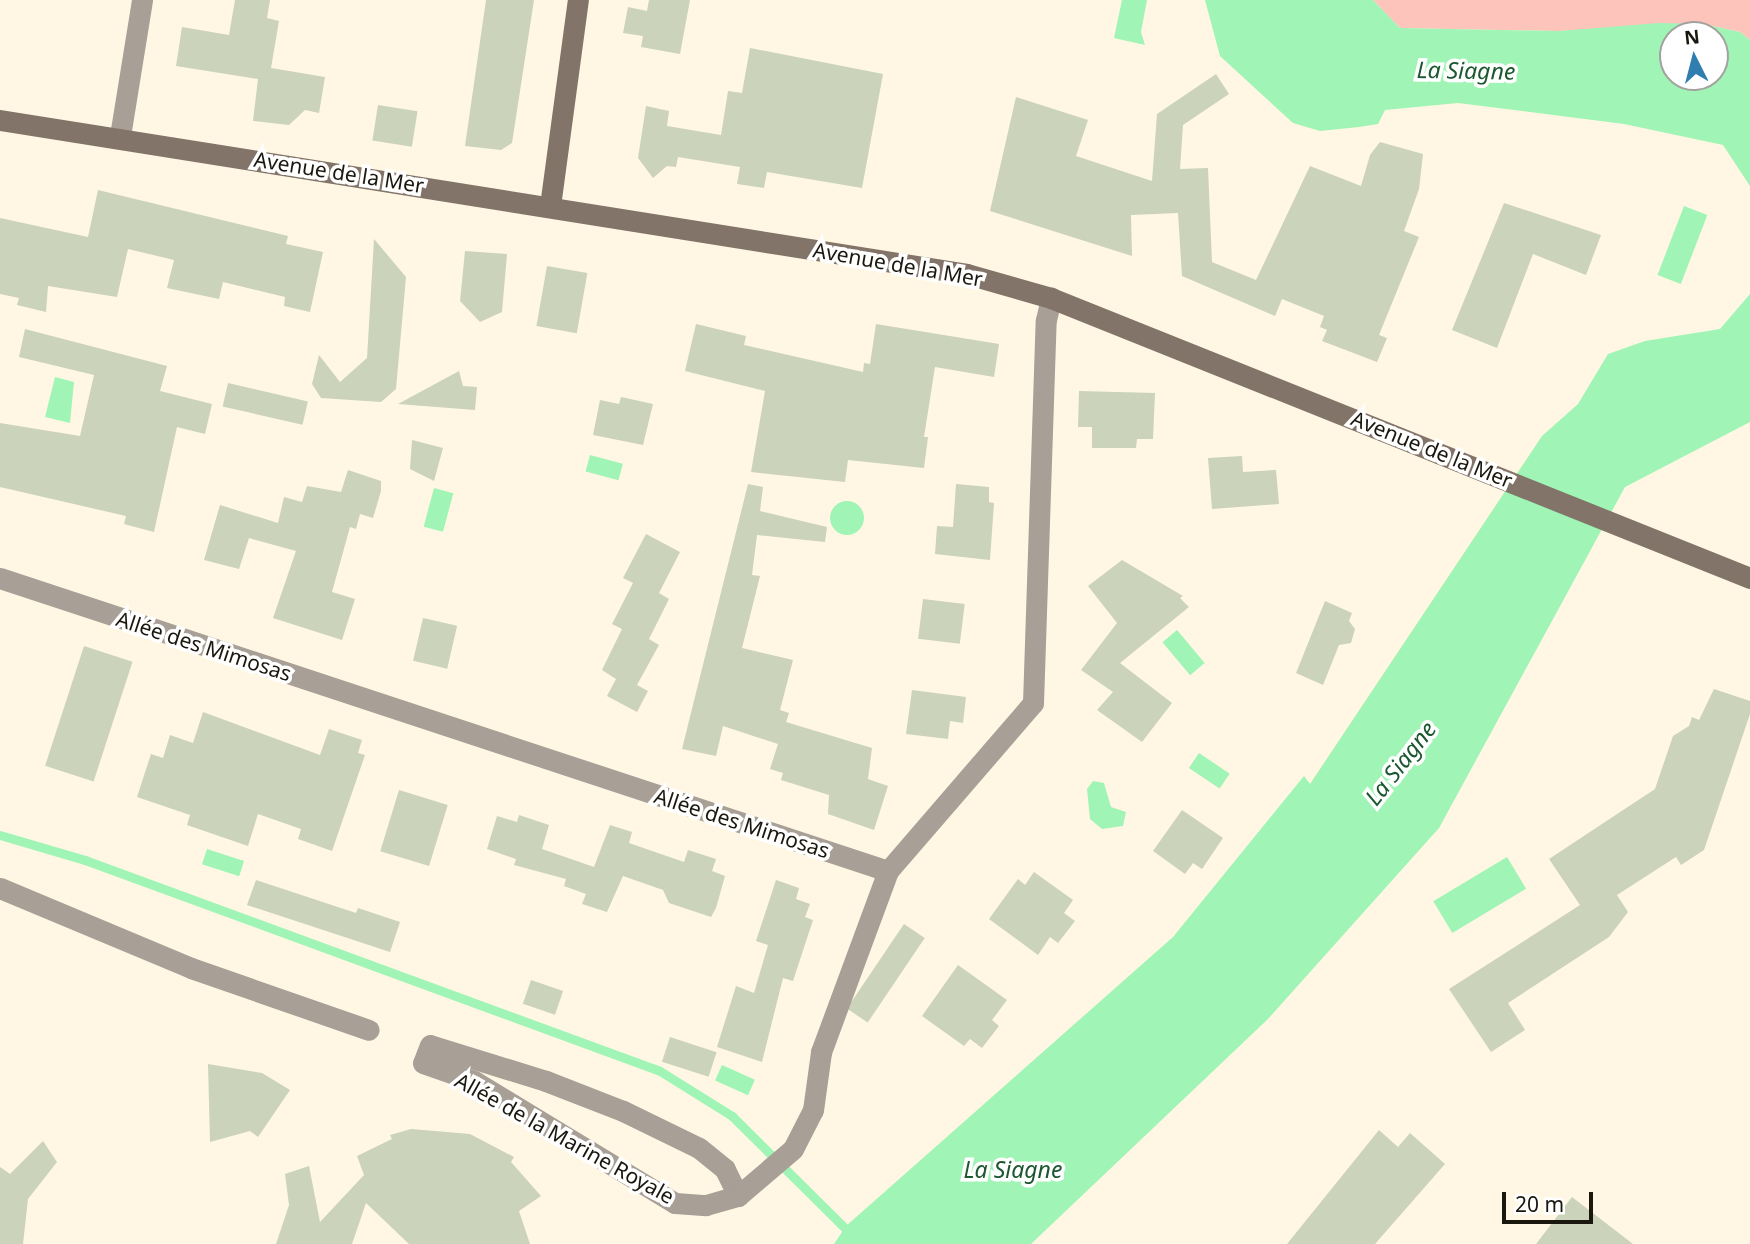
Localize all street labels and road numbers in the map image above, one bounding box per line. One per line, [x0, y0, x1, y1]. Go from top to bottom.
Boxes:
street label: Avenue de la Mer [252, 146, 426, 198]
street label: Avenue de la Mer [811, 237, 985, 291]
street label: Avenue de la Mer [1348, 405, 1516, 493]
street label: Allée des Mimosas [113, 606, 295, 686]
street label: Allée des Mimosas [651, 783, 833, 863]
street label: Allée de la Marine Royale [451, 1067, 679, 1209]

